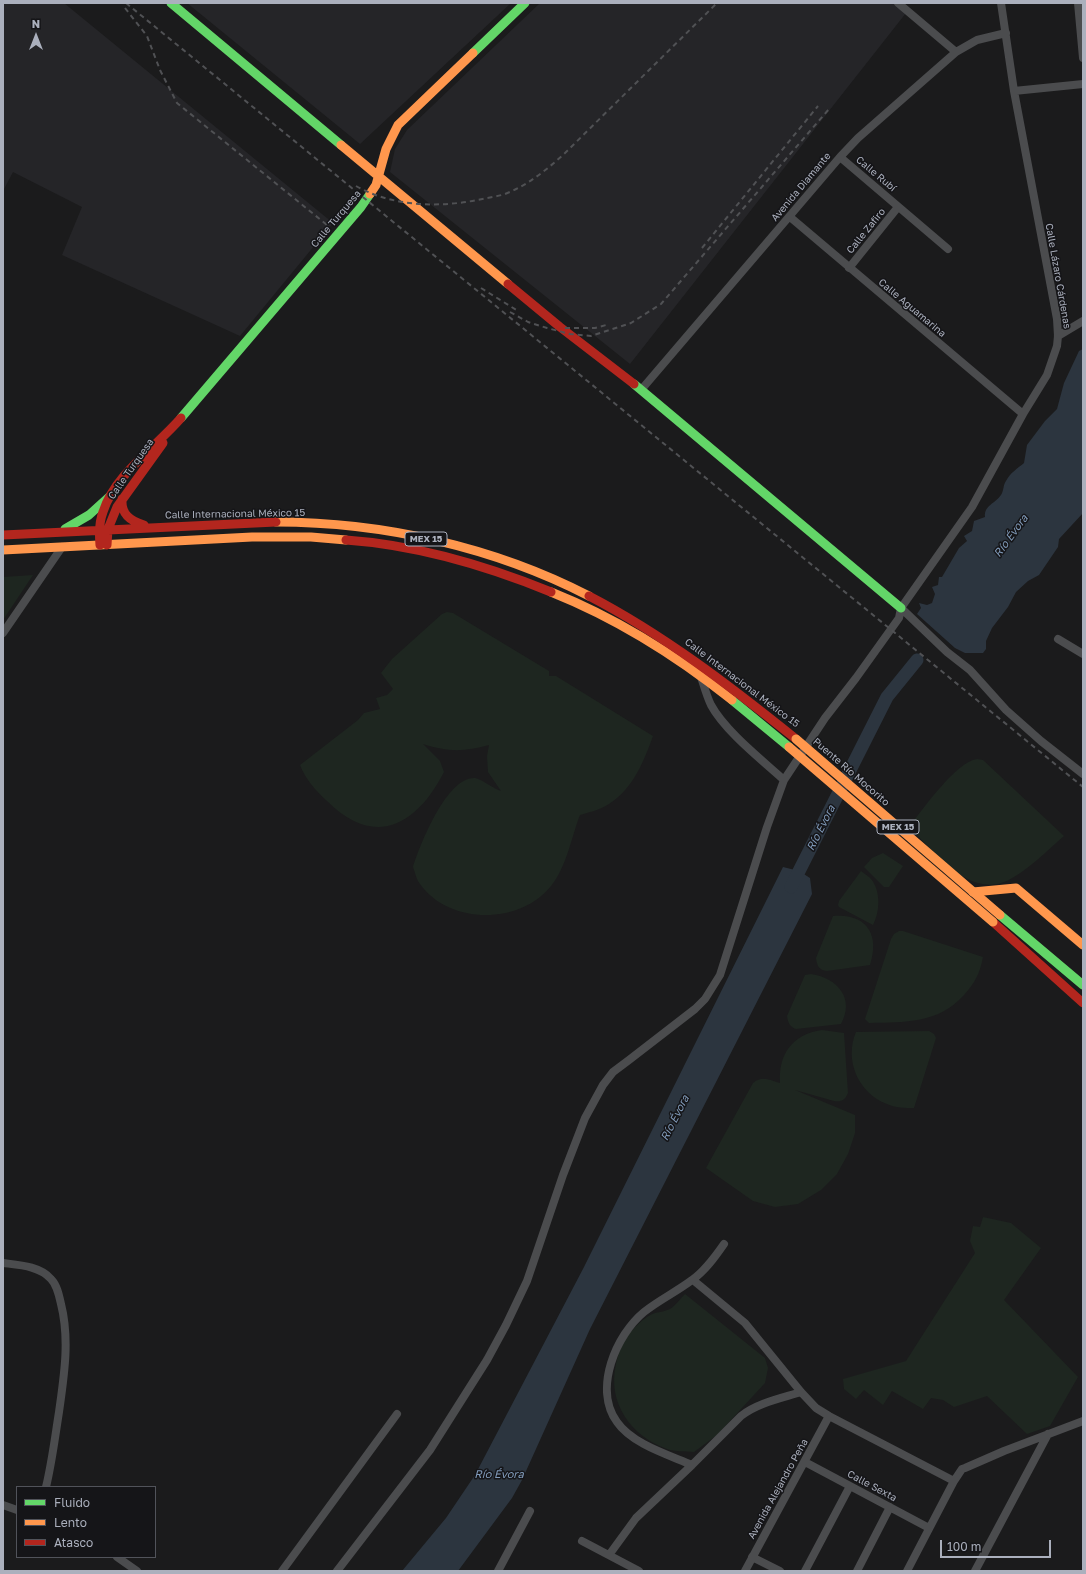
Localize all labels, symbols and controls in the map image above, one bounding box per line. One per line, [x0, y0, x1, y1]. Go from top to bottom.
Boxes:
north arrow [16, 16, 56, 56]
text: N [32, 17, 40, 30]
street label: Avenida Diamante [769, 150, 833, 224]
street label: Calle Rubí [854, 154, 898, 194]
street label: Calle Turquesa [309, 188, 363, 250]
street label: Calle Zafiro [844, 206, 888, 256]
street label: Calle Lázaro Cárdenas [1043, 222, 1073, 330]
street label: Calle Aguamarina [876, 276, 948, 340]
street label: Calle Turquesa [106, 436, 156, 502]
street label: Calle Internacional México 15 [165, 507, 305, 521]
water label: Río Évora [991, 512, 1031, 560]
road number: MEX 15 [405, 532, 447, 546]
street label: Calle Internacional México 15 [682, 636, 802, 730]
street label: Puente Río Mocorito [810, 736, 892, 808]
water label: Río Évora [804, 803, 838, 853]
road number: MEX 15 [877, 820, 919, 834]
water label: Río Évora [658, 1093, 692, 1143]
street label: Avenida Alejandro Peña [745, 1437, 811, 1541]
water label: Río Évora [474, 1468, 524, 1482]
street label: Calle Sexta [845, 1468, 899, 1504]
legend [16, 1486, 156, 1558]
text: Fluido [54, 1495, 90, 1510]
text: Lento [54, 1515, 87, 1530]
scale bar [942, 1532, 1053, 1558]
text: Atasco [54, 1535, 93, 1550]
text: 100 m [947, 1539, 981, 1554]

